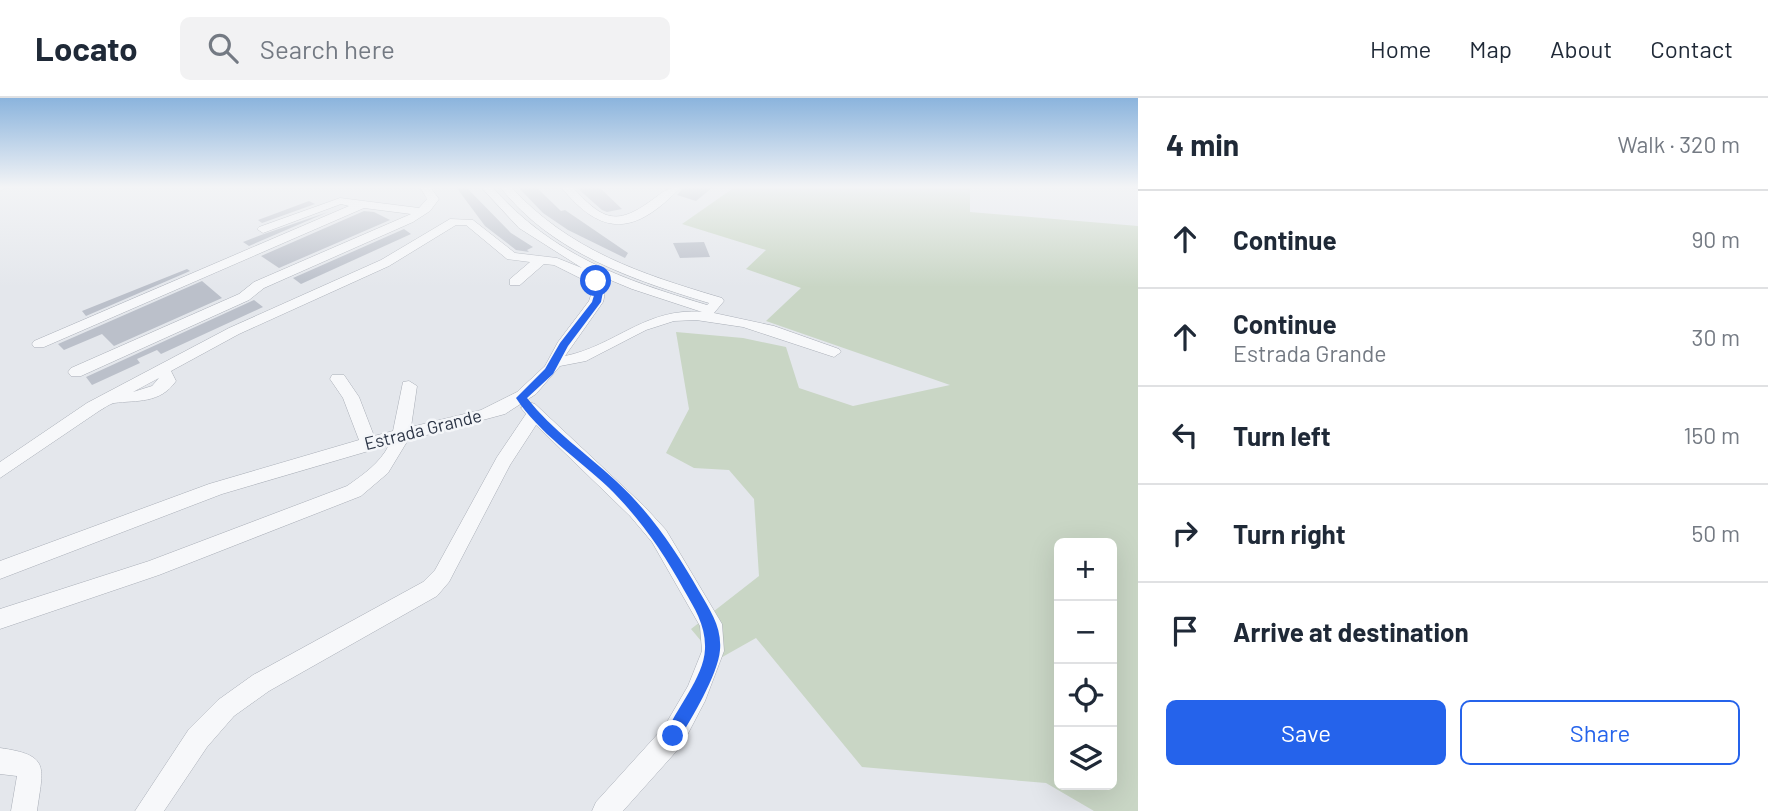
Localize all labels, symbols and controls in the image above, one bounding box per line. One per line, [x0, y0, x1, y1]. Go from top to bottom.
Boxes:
search box [180, 17, 670, 80]
text: Locato [35, 28, 138, 68]
icon: search [204, 29, 242, 67]
text: Search here [260, 33, 395, 64]
text: Home [1370, 34, 1431, 63]
text: Map [1469, 34, 1512, 63]
text: About [1550, 34, 1612, 63]
text: Contact [1650, 34, 1733, 63]
text: 4 min [1166, 126, 1239, 162]
text: Walk · 320 m [1618, 130, 1740, 158]
icon: ahead [1166, 220, 1204, 258]
text: Continue [1233, 224, 1337, 255]
text: 90 m [1691, 225, 1740, 253]
route start [580, 265, 611, 296]
text: Continue [1233, 308, 1337, 339]
icon: ahead [1166, 318, 1204, 356]
text: 30 m [1692, 323, 1740, 351]
text: Estrada Grande [1233, 339, 1387, 367]
street label: Estrada Grande [362, 404, 484, 454]
icon: left [1166, 416, 1204, 454]
text: Turn left [1233, 420, 1331, 451]
text: 150 m [1684, 421, 1740, 449]
icon: right [1166, 514, 1204, 552]
text: Turn right [1233, 518, 1346, 549]
text: 50 m [1692, 519, 1740, 547]
map controls [1054, 538, 1117, 790]
button: + [1054, 538, 1117, 601]
button: − [1054, 601, 1117, 664]
icon: arrive [1166, 612, 1204, 650]
text: Arrive at destination [1233, 616, 1469, 647]
button: locate [1054, 664, 1117, 727]
button: Save [1166, 700, 1446, 765]
button: Share [1460, 700, 1740, 765]
route end [657, 720, 688, 751]
button: layers [1054, 727, 1117, 790]

